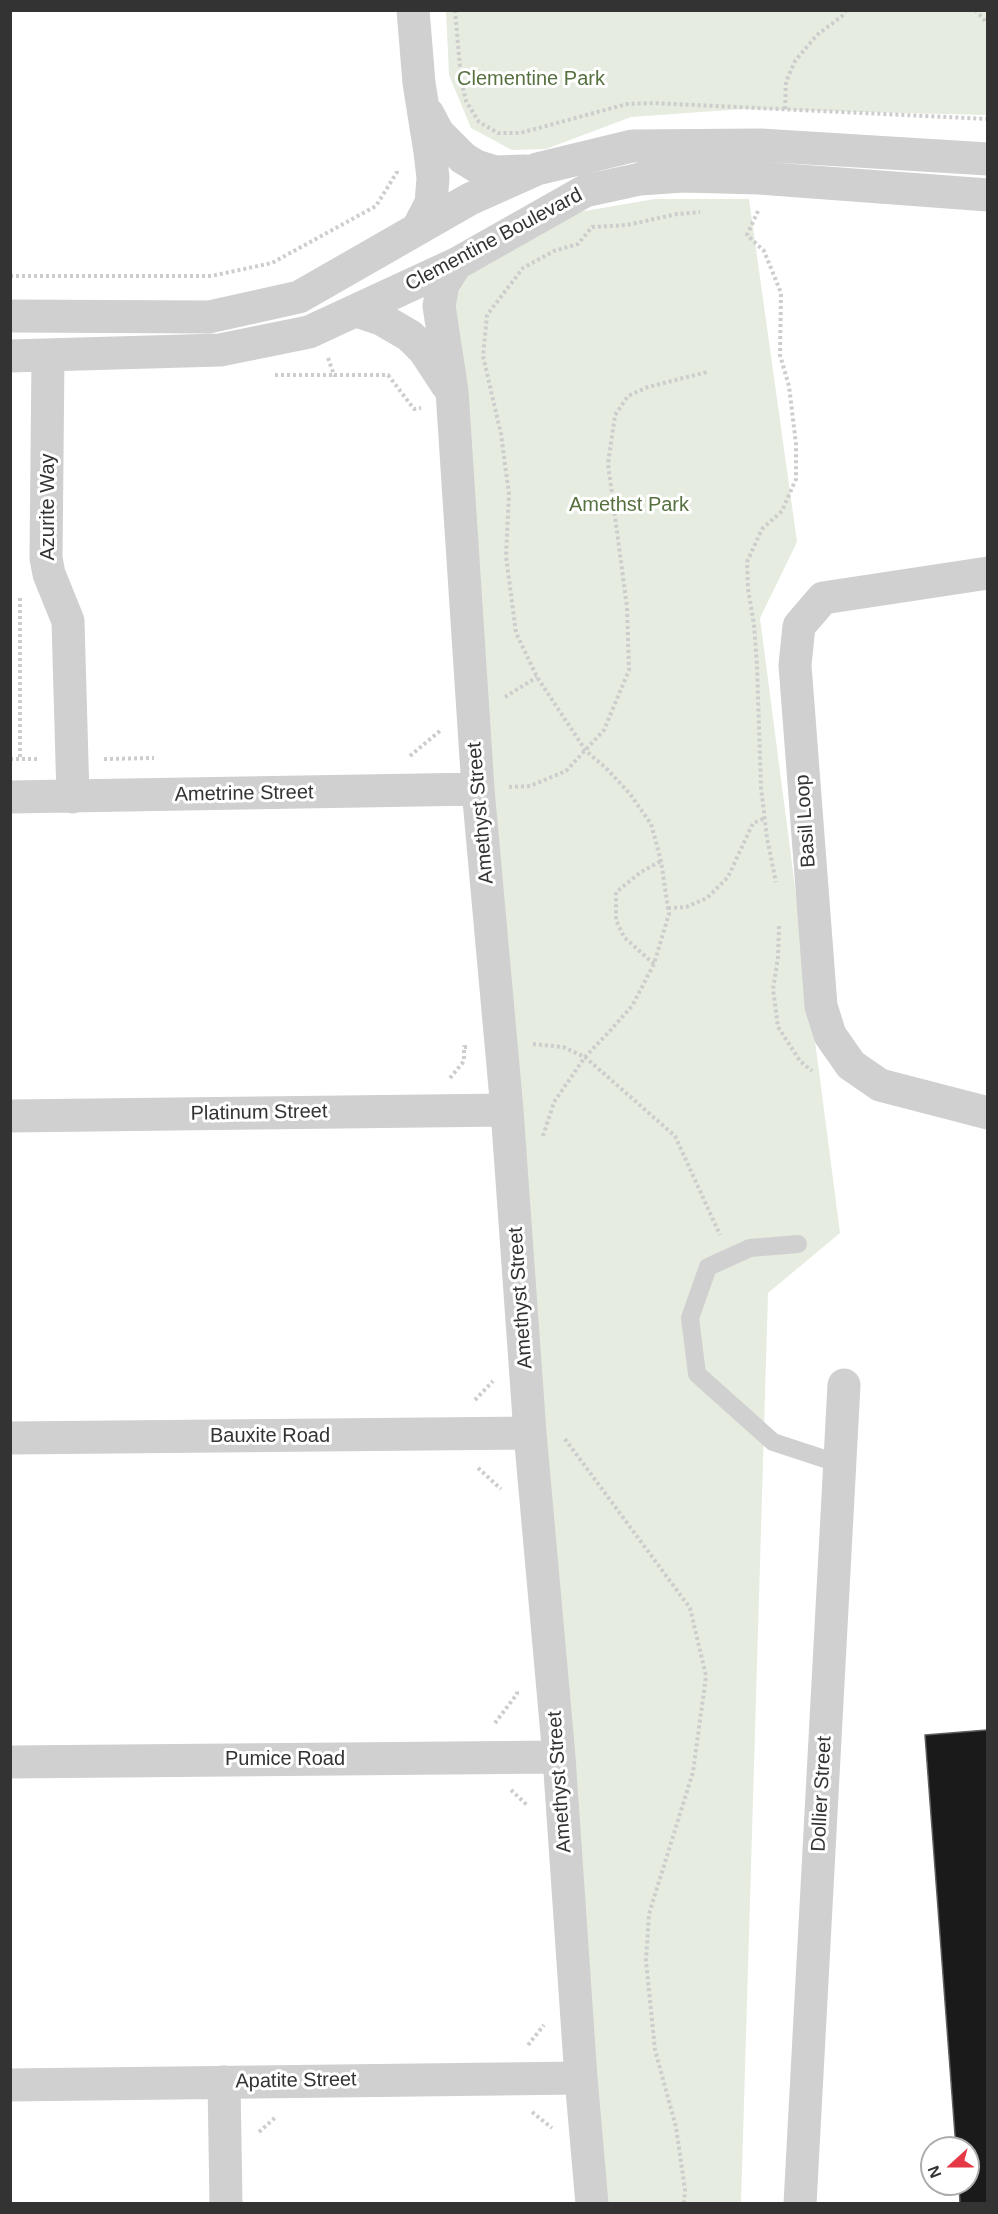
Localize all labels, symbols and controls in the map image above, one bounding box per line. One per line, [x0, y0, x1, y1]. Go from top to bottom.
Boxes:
park label: Clementine Park [457, 67, 605, 91]
street label: Clementine Boulevard [401, 183, 587, 297]
street label: Azurite Way [36, 453, 60, 561]
park label: Amethst Park [569, 493, 689, 517]
street label: Amethyst Street [463, 741, 499, 885]
street label: Basil Loop [791, 774, 821, 868]
street label: Ametrine Street [174, 781, 314, 807]
street label: Platinum Street [190, 1100, 328, 1126]
street label: Amethyst Street [504, 1226, 538, 1370]
street label: Bauxite Road [210, 1424, 330, 1448]
street label: Amethyst Street [543, 1710, 577, 1854]
street label: Dollier Street [807, 1736, 837, 1852]
street label: Pumice Road [225, 1747, 345, 1771]
street label: Apatite Street [235, 2068, 357, 2094]
north arrow [920, 2136, 980, 2196]
text: N [925, 2163, 945, 2180]

